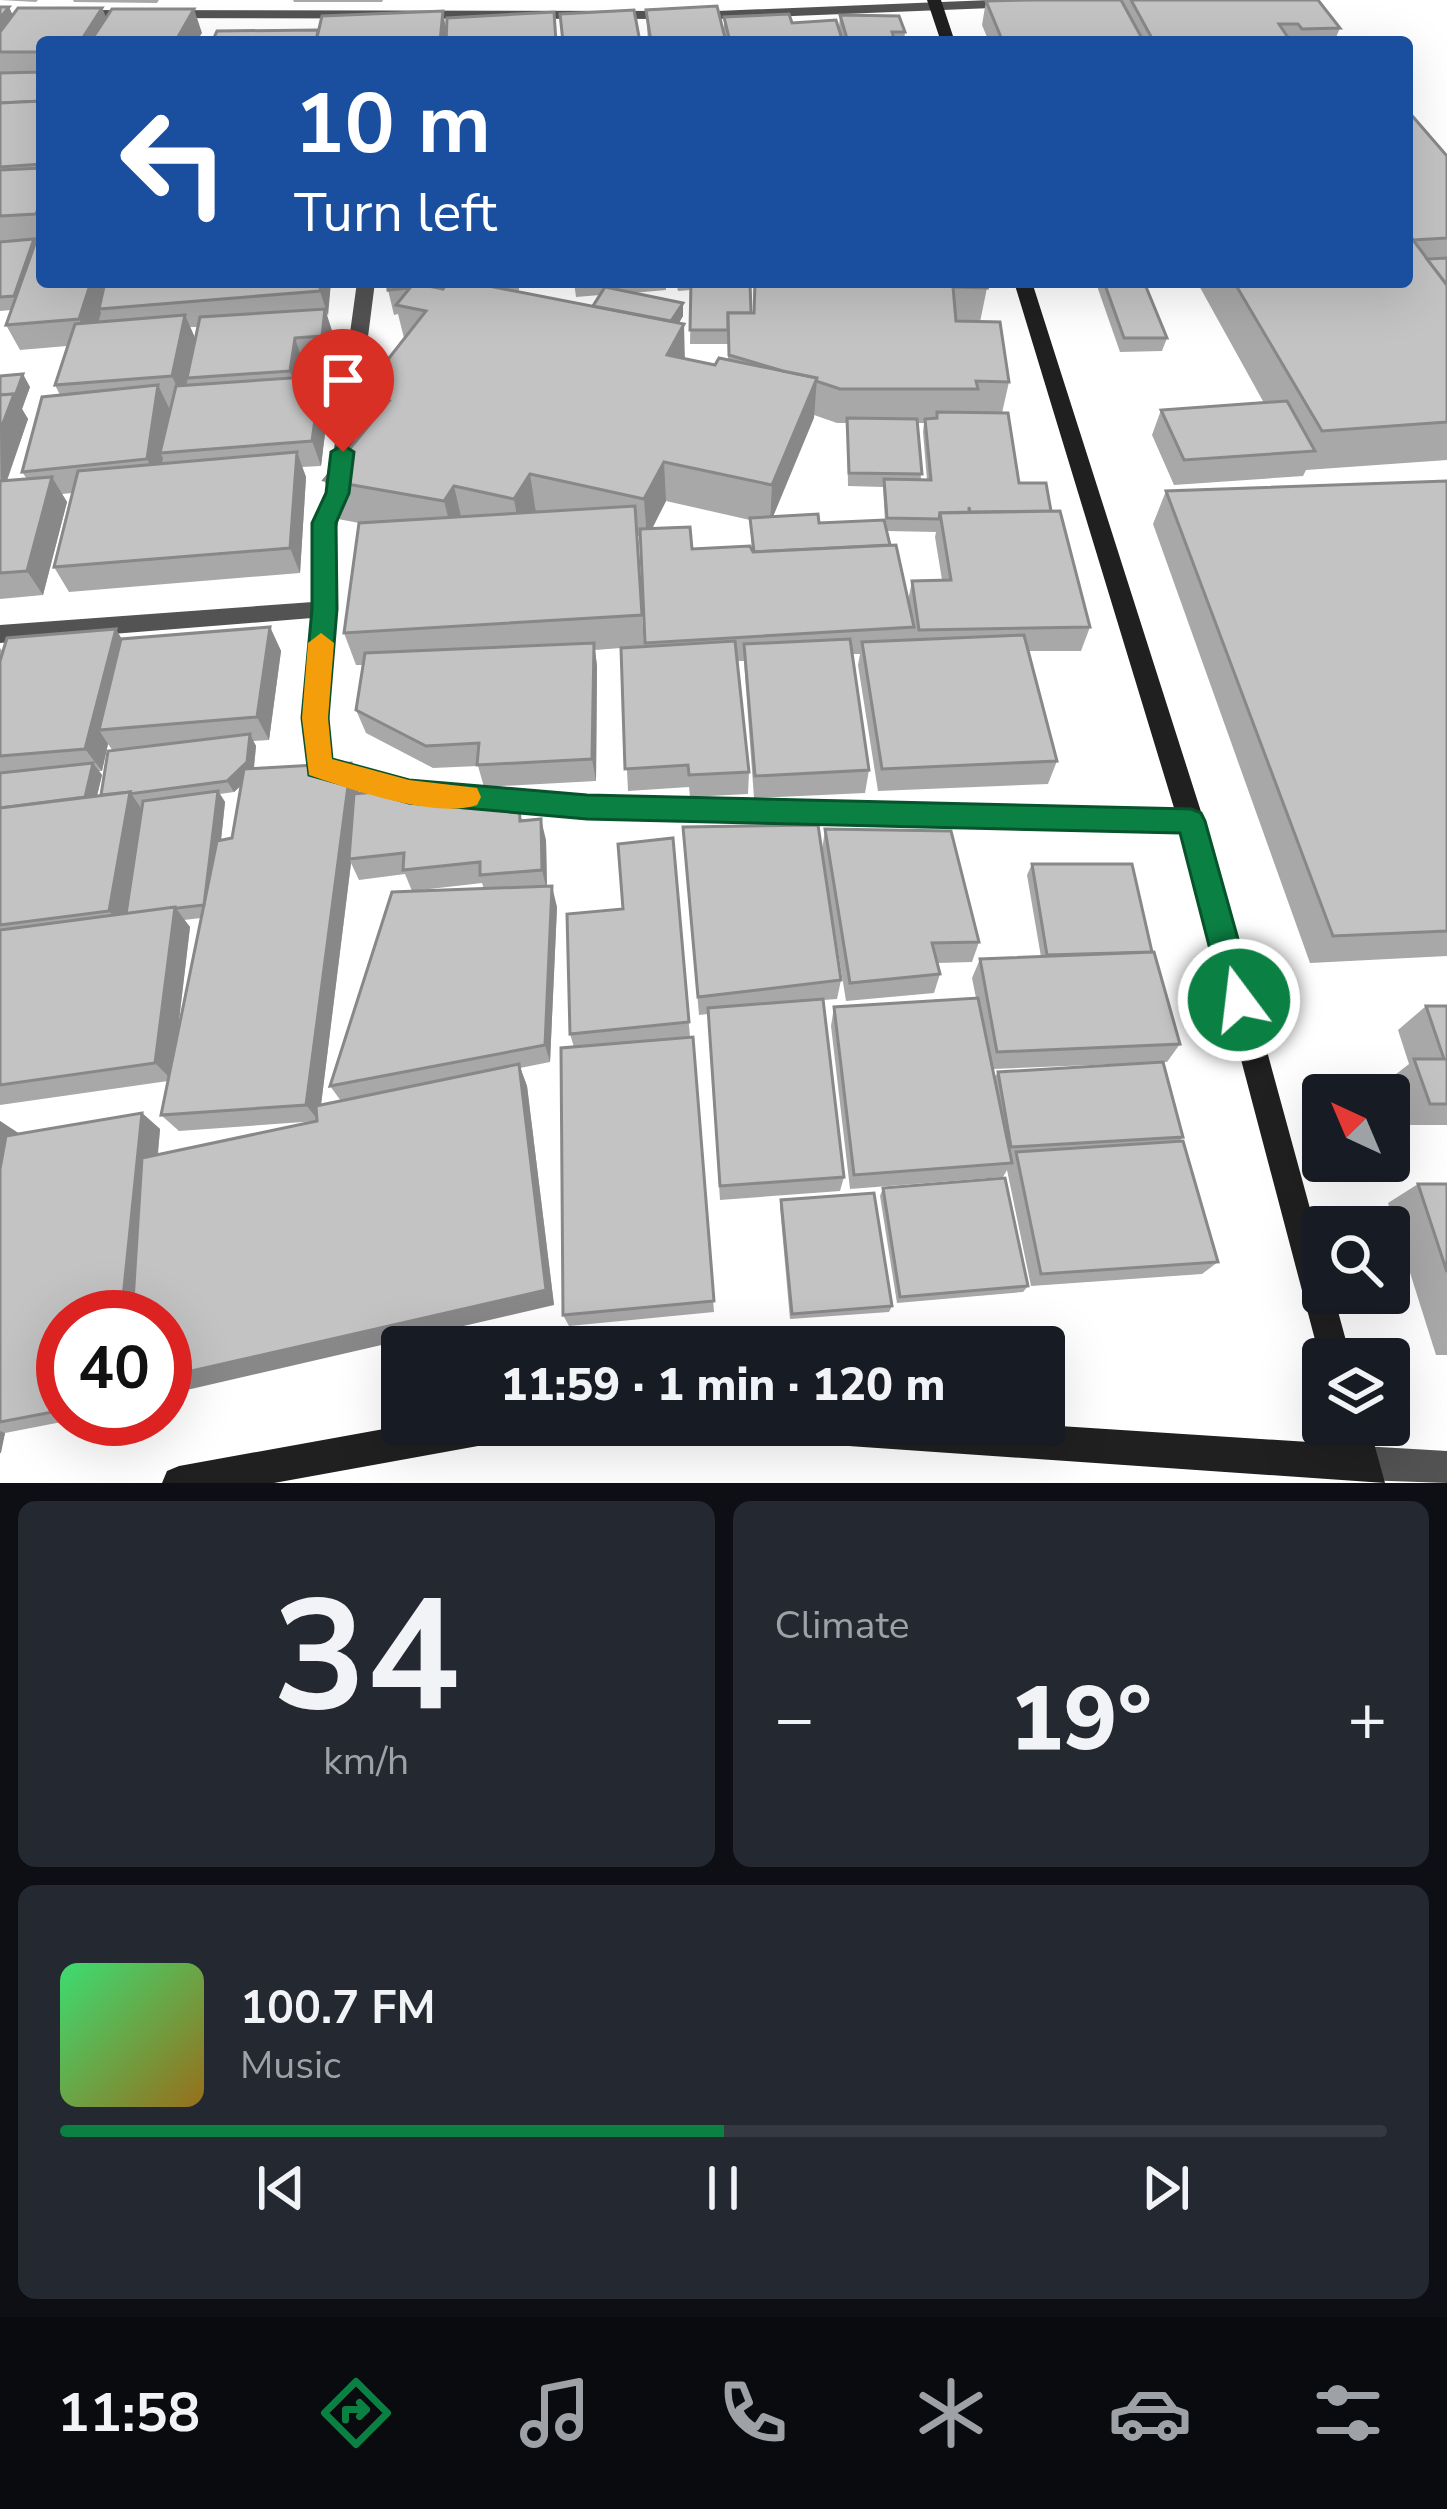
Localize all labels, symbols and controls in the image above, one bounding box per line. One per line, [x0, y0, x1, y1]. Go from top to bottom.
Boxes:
text: 10 m [294, 67, 491, 182]
icon: left [96, 84, 252, 240]
text: Turn left [294, 176, 497, 250]
pin [292, 329, 394, 452]
icon: arrive [310, 347, 376, 413]
position arrow [1176, 937, 1302, 1063]
north arrow [1302, 1074, 1410, 1182]
map controls [1302, 1074, 1410, 1446]
button: search [1302, 1206, 1410, 1314]
speed limit sign: 40 [36, 1290, 192, 1446]
button: layers [1302, 1338, 1410, 1446]
text: 11:59 · 1 min · 120 m [500, 1355, 946, 1416]
text: 34 [273, 1550, 460, 1763]
text: Climate [775, 1599, 910, 1652]
text: 19° [1009, 1658, 1152, 1781]
text: − [775, 1674, 814, 1764]
text: + [1347, 1674, 1387, 1764]
text: km/h [323, 1735, 409, 1788]
text: 100.7 FM [240, 1978, 436, 2039]
text: Music [240, 2039, 341, 2092]
icon: previous [248, 2155, 314, 2221]
icon: pause [690, 2155, 756, 2221]
icon: next [1133, 2155, 1199, 2221]
icon: directions [314, 2371, 398, 2455]
icon: music [513, 2371, 597, 2455]
icon: phone [711, 2371, 795, 2455]
icon: climate [909, 2371, 993, 2455]
icon: car [1108, 2371, 1192, 2455]
icon: filters [1306, 2371, 1390, 2455]
text: 11:58 [57, 2376, 200, 2450]

